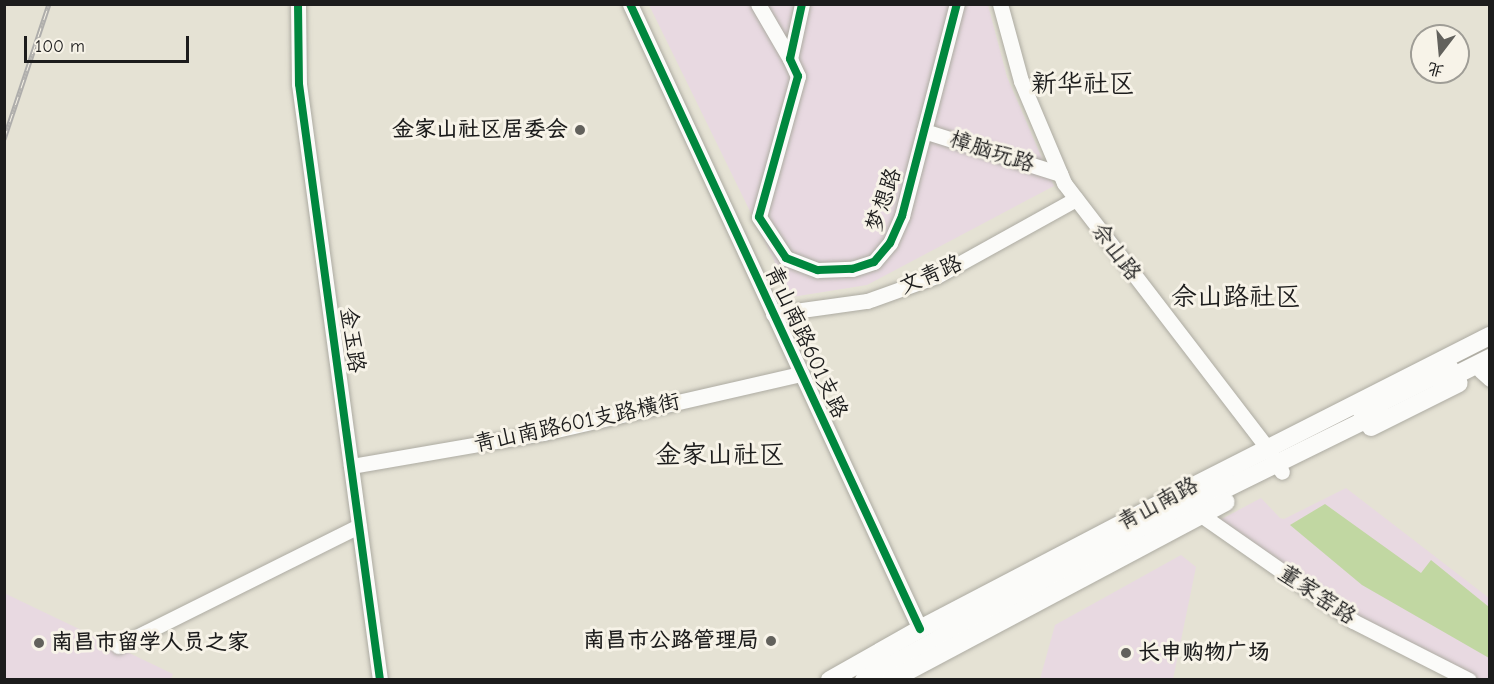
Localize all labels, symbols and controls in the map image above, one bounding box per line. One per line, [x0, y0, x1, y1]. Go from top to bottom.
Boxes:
scale bar [27, 24, 192, 62]
north arrow [1410, 24, 1470, 84]
text: 100 m [35, 36, 85, 57]
text: 北 [1425, 59, 1446, 80]
district label: 新华社区 [1031, 69, 1135, 101]
place label: 金家山社区居委会 [392, 117, 568, 143]
marker: 金家山社区居委会 [573, 123, 587, 137]
street label: 樟脑玩路 [946, 126, 1038, 178]
street label: 梦想路 [861, 165, 907, 235]
street label: 佘山路 [1086, 218, 1146, 286]
street label: 文青路 [895, 250, 967, 300]
street label: 青山南路601支路 [759, 261, 853, 423]
district label: 佘山路社区 [1171, 282, 1301, 314]
street label: 金玉路 [334, 305, 370, 375]
street label: 青山南路601支路横街 [472, 388, 682, 458]
district label: 金家山社区 [655, 440, 785, 472]
street label: 青山南路 [1113, 472, 1203, 536]
street label: 董家窑路 [1273, 559, 1361, 631]
place label: 南昌市公路管理局 [583, 628, 759, 654]
place label: 南昌市留学人员之家 [51, 630, 249, 656]
marker: 南昌市公路管理局 [764, 634, 778, 648]
marker: 南昌市留学人员之家 [32, 636, 46, 650]
place label: 长申购物广场 [1138, 640, 1270, 666]
marker: 长申购物广场 [1119, 646, 1133, 660]

